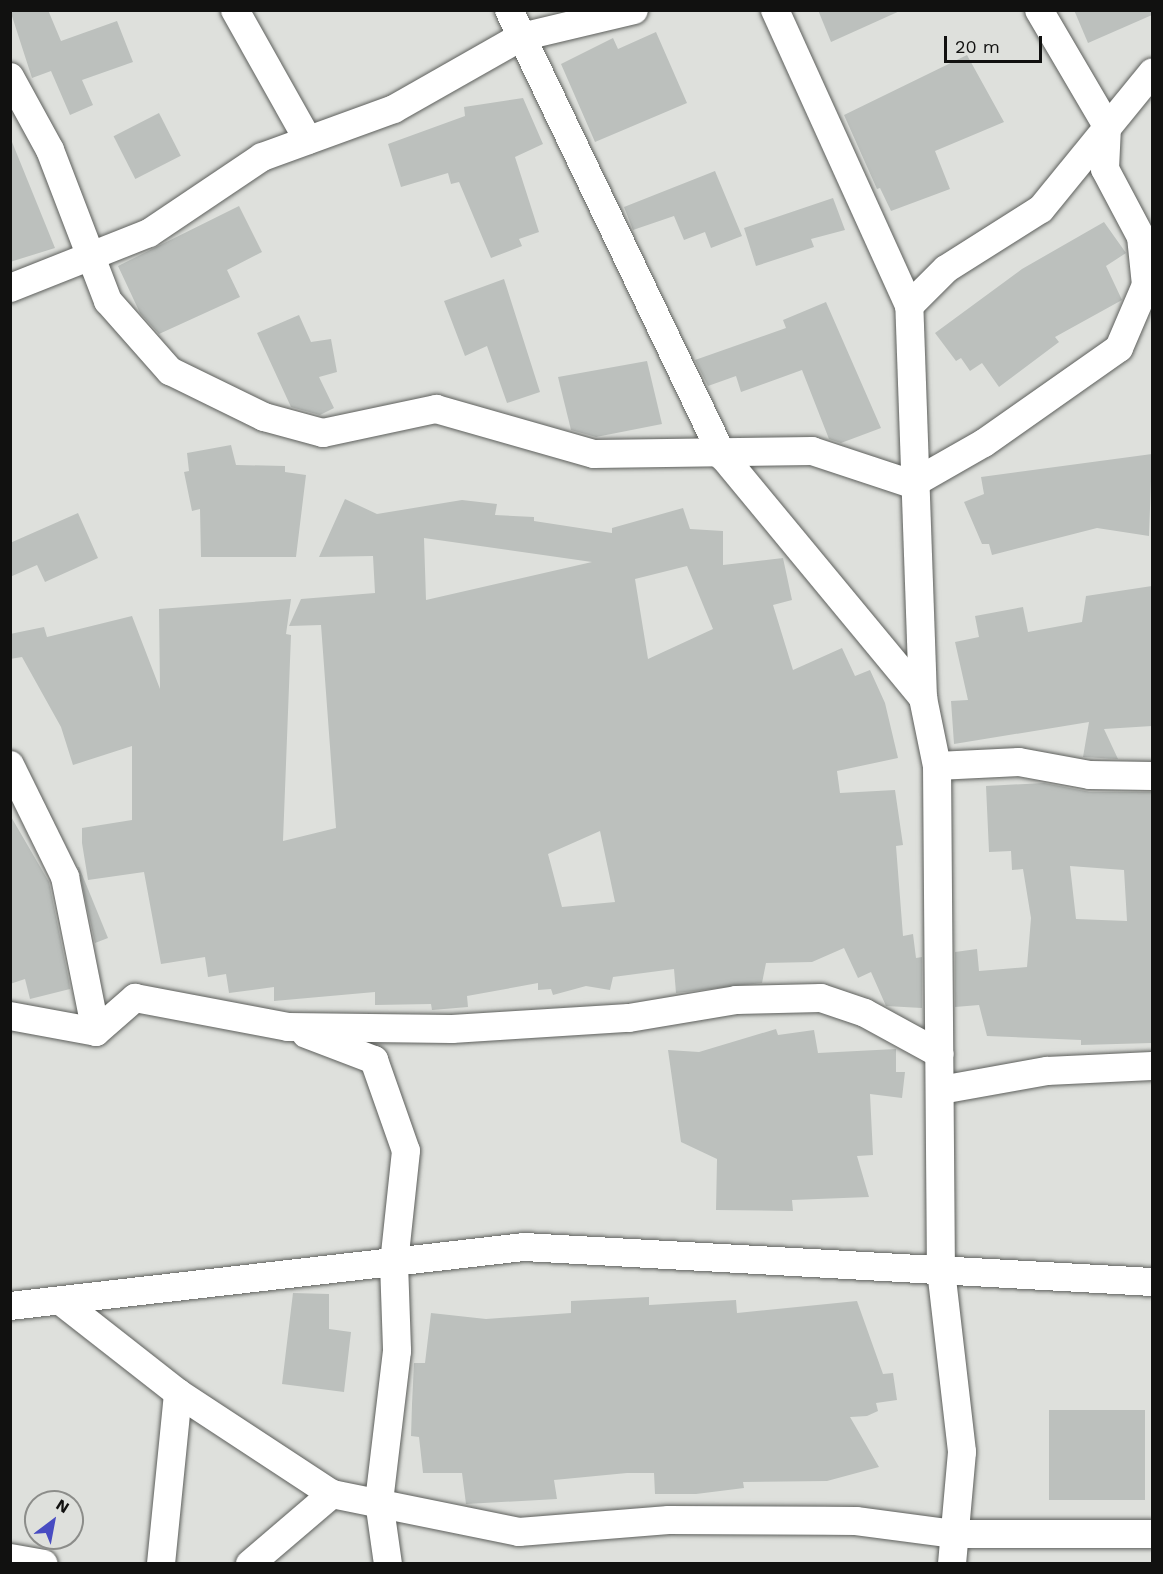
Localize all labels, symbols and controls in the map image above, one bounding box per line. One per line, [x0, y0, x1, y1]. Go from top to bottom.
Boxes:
scale bar [947, 24, 1044, 62]
text: 20 m [955, 36, 1000, 57]
north arrow [24, 1490, 84, 1550]
text: N [53, 1495, 73, 1517]

